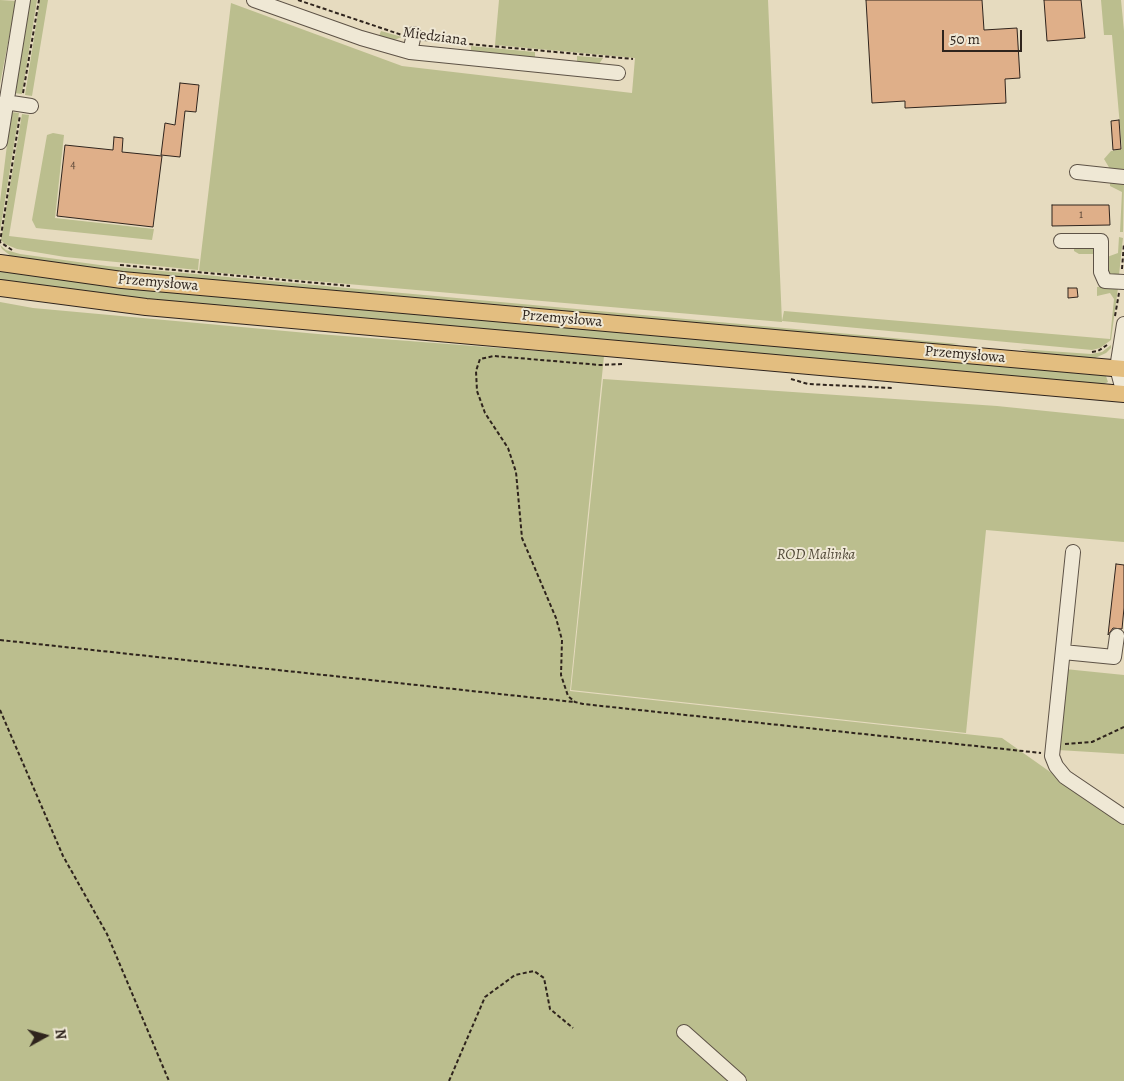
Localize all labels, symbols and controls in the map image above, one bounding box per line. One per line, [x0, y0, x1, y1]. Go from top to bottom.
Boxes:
scale bar [944, 20, 1024, 52]
street label: Miedziana [402, 24, 468, 50]
text: 50 m [950, 29, 980, 49]
house number: 4 [70, 158, 76, 172]
house number: 1 [1079, 208, 1083, 222]
street label: Przemysłowa [117, 271, 199, 295]
street label: Przemysłowa [521, 307, 603, 331]
street label: Przemysłowa [924, 343, 1006, 367]
park label: ROD Malinka [777, 546, 855, 564]
north arrow [20, 1011, 70, 1061]
text: N [50, 1028, 70, 1040]

